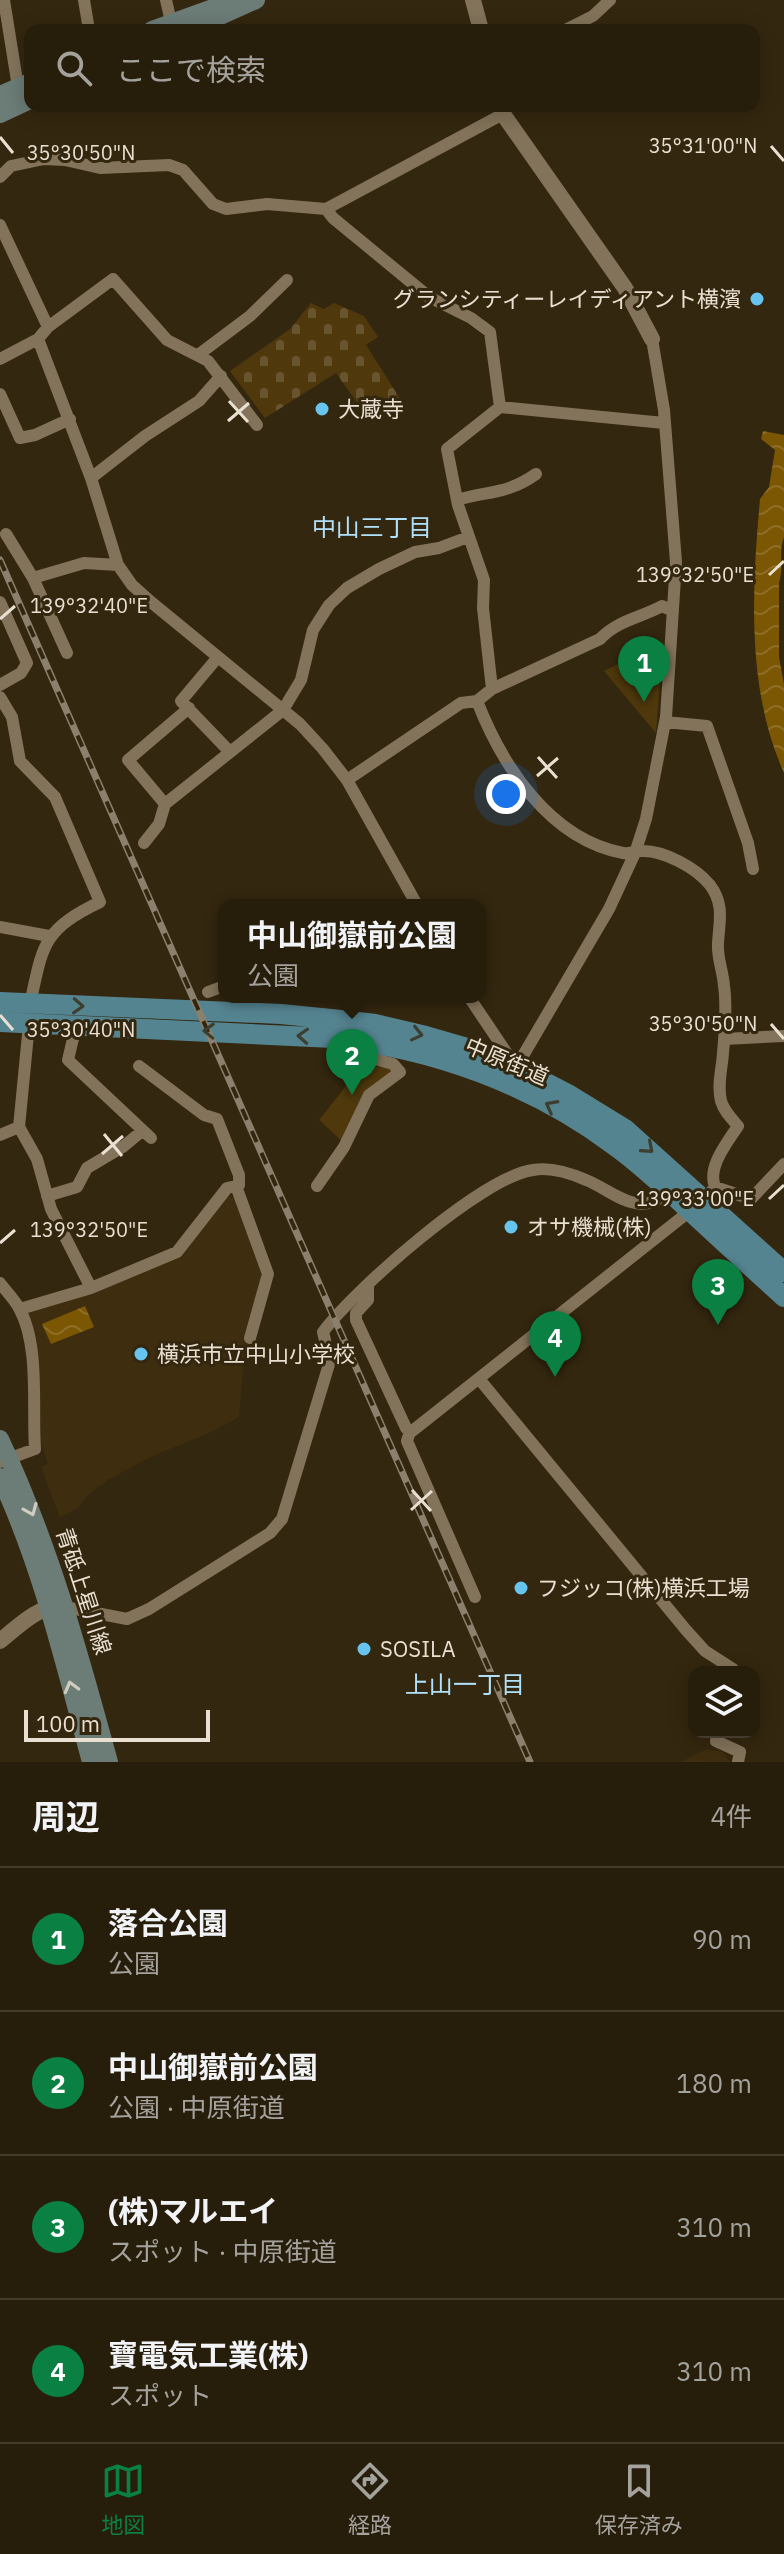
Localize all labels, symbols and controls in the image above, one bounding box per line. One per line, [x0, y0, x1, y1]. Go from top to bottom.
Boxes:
search box [24, 24, 760, 112]
icon: search [52, 46, 96, 90]
text: ここで検索 [116, 50, 266, 89]
text: 35°31'00"N [649, 132, 757, 159]
text: 35°30'50"N [27, 139, 135, 166]
place label: グランシティーレイディアント横濱 [393, 284, 741, 313]
marker: グランシティーレイディアント横濱 [748, 290, 766, 308]
place label: 大蔵寺 [338, 394, 404, 423]
marker: 大蔵寺 [313, 400, 331, 418]
district label: 中山三丁目 [312, 511, 432, 543]
text: 139°32'50"E [636, 561, 754, 588]
text: 139°32'40"E [30, 592, 148, 619]
pin: 1 [618, 636, 670, 702]
your location [486, 774, 526, 814]
popup [218, 899, 486, 1003]
text: 中山御嶽前公園 [247, 915, 457, 954]
text: 公園 [247, 958, 299, 992]
one-way arrow [72, 997, 85, 1014]
text: 35°30'50"N [649, 1010, 757, 1037]
text: 35°30'40"N [27, 1016, 135, 1043]
one-way arrow [202, 1023, 215, 1040]
one-way arrow [409, 1024, 423, 1041]
one-way arrow [296, 1028, 309, 1045]
pin: 2 [326, 1029, 378, 1095]
street label: 中原街道 [461, 1030, 553, 1091]
one-way arrow [545, 1101, 560, 1116]
one-way arrow [638, 1138, 653, 1153]
text: 139°33'00"E [636, 1185, 754, 1212]
place label: オサ機械(株) [527, 1212, 652, 1241]
text: 139°32'50"E [30, 1216, 148, 1243]
marker: オサ機械(株) [502, 1218, 520, 1236]
pin: 3 [692, 1259, 744, 1325]
pin: 4 [529, 1311, 581, 1377]
place label: 横浜市立中山小学校 [157, 1339, 355, 1368]
marker: 横浜市立中山小学校 [132, 1345, 150, 1363]
one-way arrow [22, 1502, 38, 1516]
street label: 青砥上星川線 [50, 1524, 119, 1658]
place label: フジッコ(株)横浜工場 [537, 1573, 750, 1602]
marker: フジッコ(株)横浜工場 [512, 1579, 530, 1597]
place label: SOSILA [380, 1634, 455, 1663]
marker: SOSILA [355, 1640, 373, 1658]
map controls [688, 1666, 760, 1738]
button: layers [688, 1666, 760, 1738]
district label: 上山一丁目 [405, 1668, 525, 1700]
one-way arrow [64, 1680, 80, 1694]
scale bar [24, 1706, 210, 1742]
text: 100 m [36, 1709, 100, 1738]
text: 周辺 [32, 1794, 100, 1838]
text: 4件 [710, 1799, 752, 1833]
text: 落合公園 [108, 1903, 228, 1942]
text: 1 [50, 1922, 66, 1956]
text: 90 m [692, 1922, 752, 1956]
text: 公園 [108, 1946, 160, 1980]
text: 中山御嶽前公園 [108, 2047, 318, 2086]
text: 2 [50, 2066, 66, 2100]
text: 180 m [676, 2066, 752, 2100]
text: 公園 · 中原街道 [108, 2090, 285, 2124]
text: (株)マルエイ [108, 2191, 278, 2230]
text: 3 [50, 2210, 66, 2244]
text: 310 m [676, 2210, 752, 2244]
text: スポット · 中原街道 [108, 2234, 337, 2268]
text: 寶電気工業(株) [108, 2335, 308, 2374]
text: 4 [50, 2354, 66, 2388]
text: 310 m [676, 2354, 752, 2388]
text: スポット [108, 2378, 212, 2412]
tab: 地図 [101, 2459, 145, 2539]
tab: 経路 [348, 2459, 392, 2539]
tab: 保存済み [595, 2459, 683, 2539]

